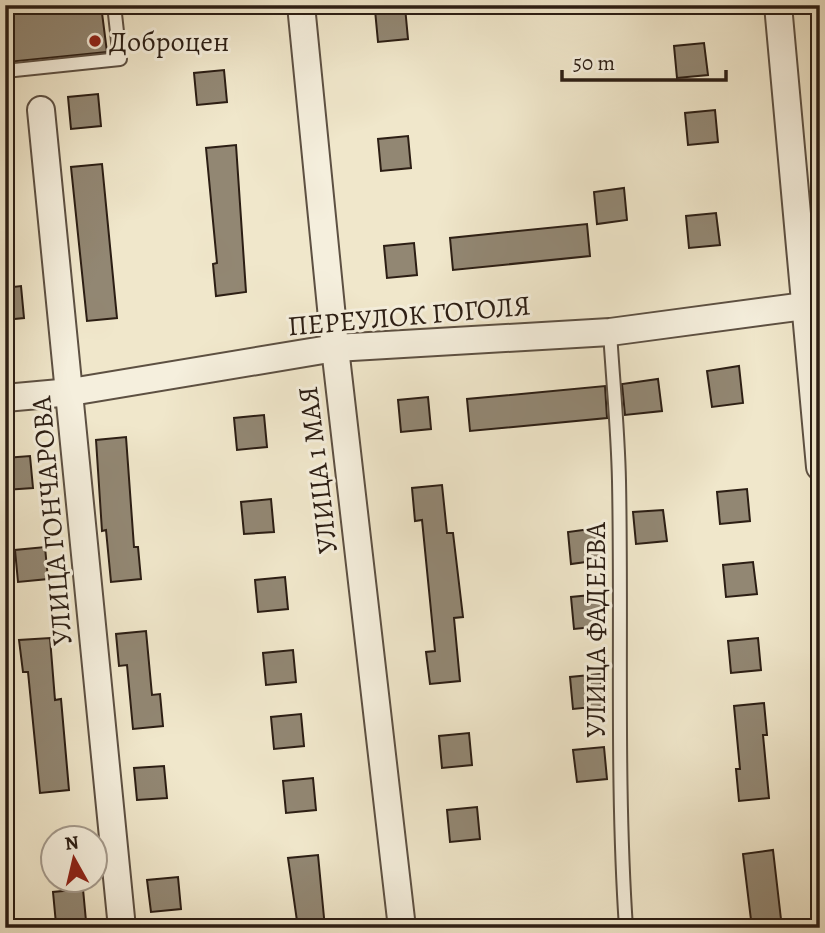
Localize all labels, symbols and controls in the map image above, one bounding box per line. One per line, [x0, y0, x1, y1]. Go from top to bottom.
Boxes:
place label: Доброцен [109, 23, 229, 61]
marker: Доброцен [87, 33, 103, 49]
scale bar [562, 38, 727, 82]
text: 50 m [573, 49, 615, 77]
street label: ПЕРЕУЛОК ГОГОЛЯ [286, 286, 532, 346]
street label: УЛИЦА 1 МАЯ [289, 384, 347, 556]
street label: УЛИЦА ГОНЧАРОВА [22, 394, 82, 647]
street label: УЛИЦА ФАДЕЕВА [577, 521, 615, 738]
north arrow [38, 824, 108, 894]
text: N [63, 829, 81, 857]

